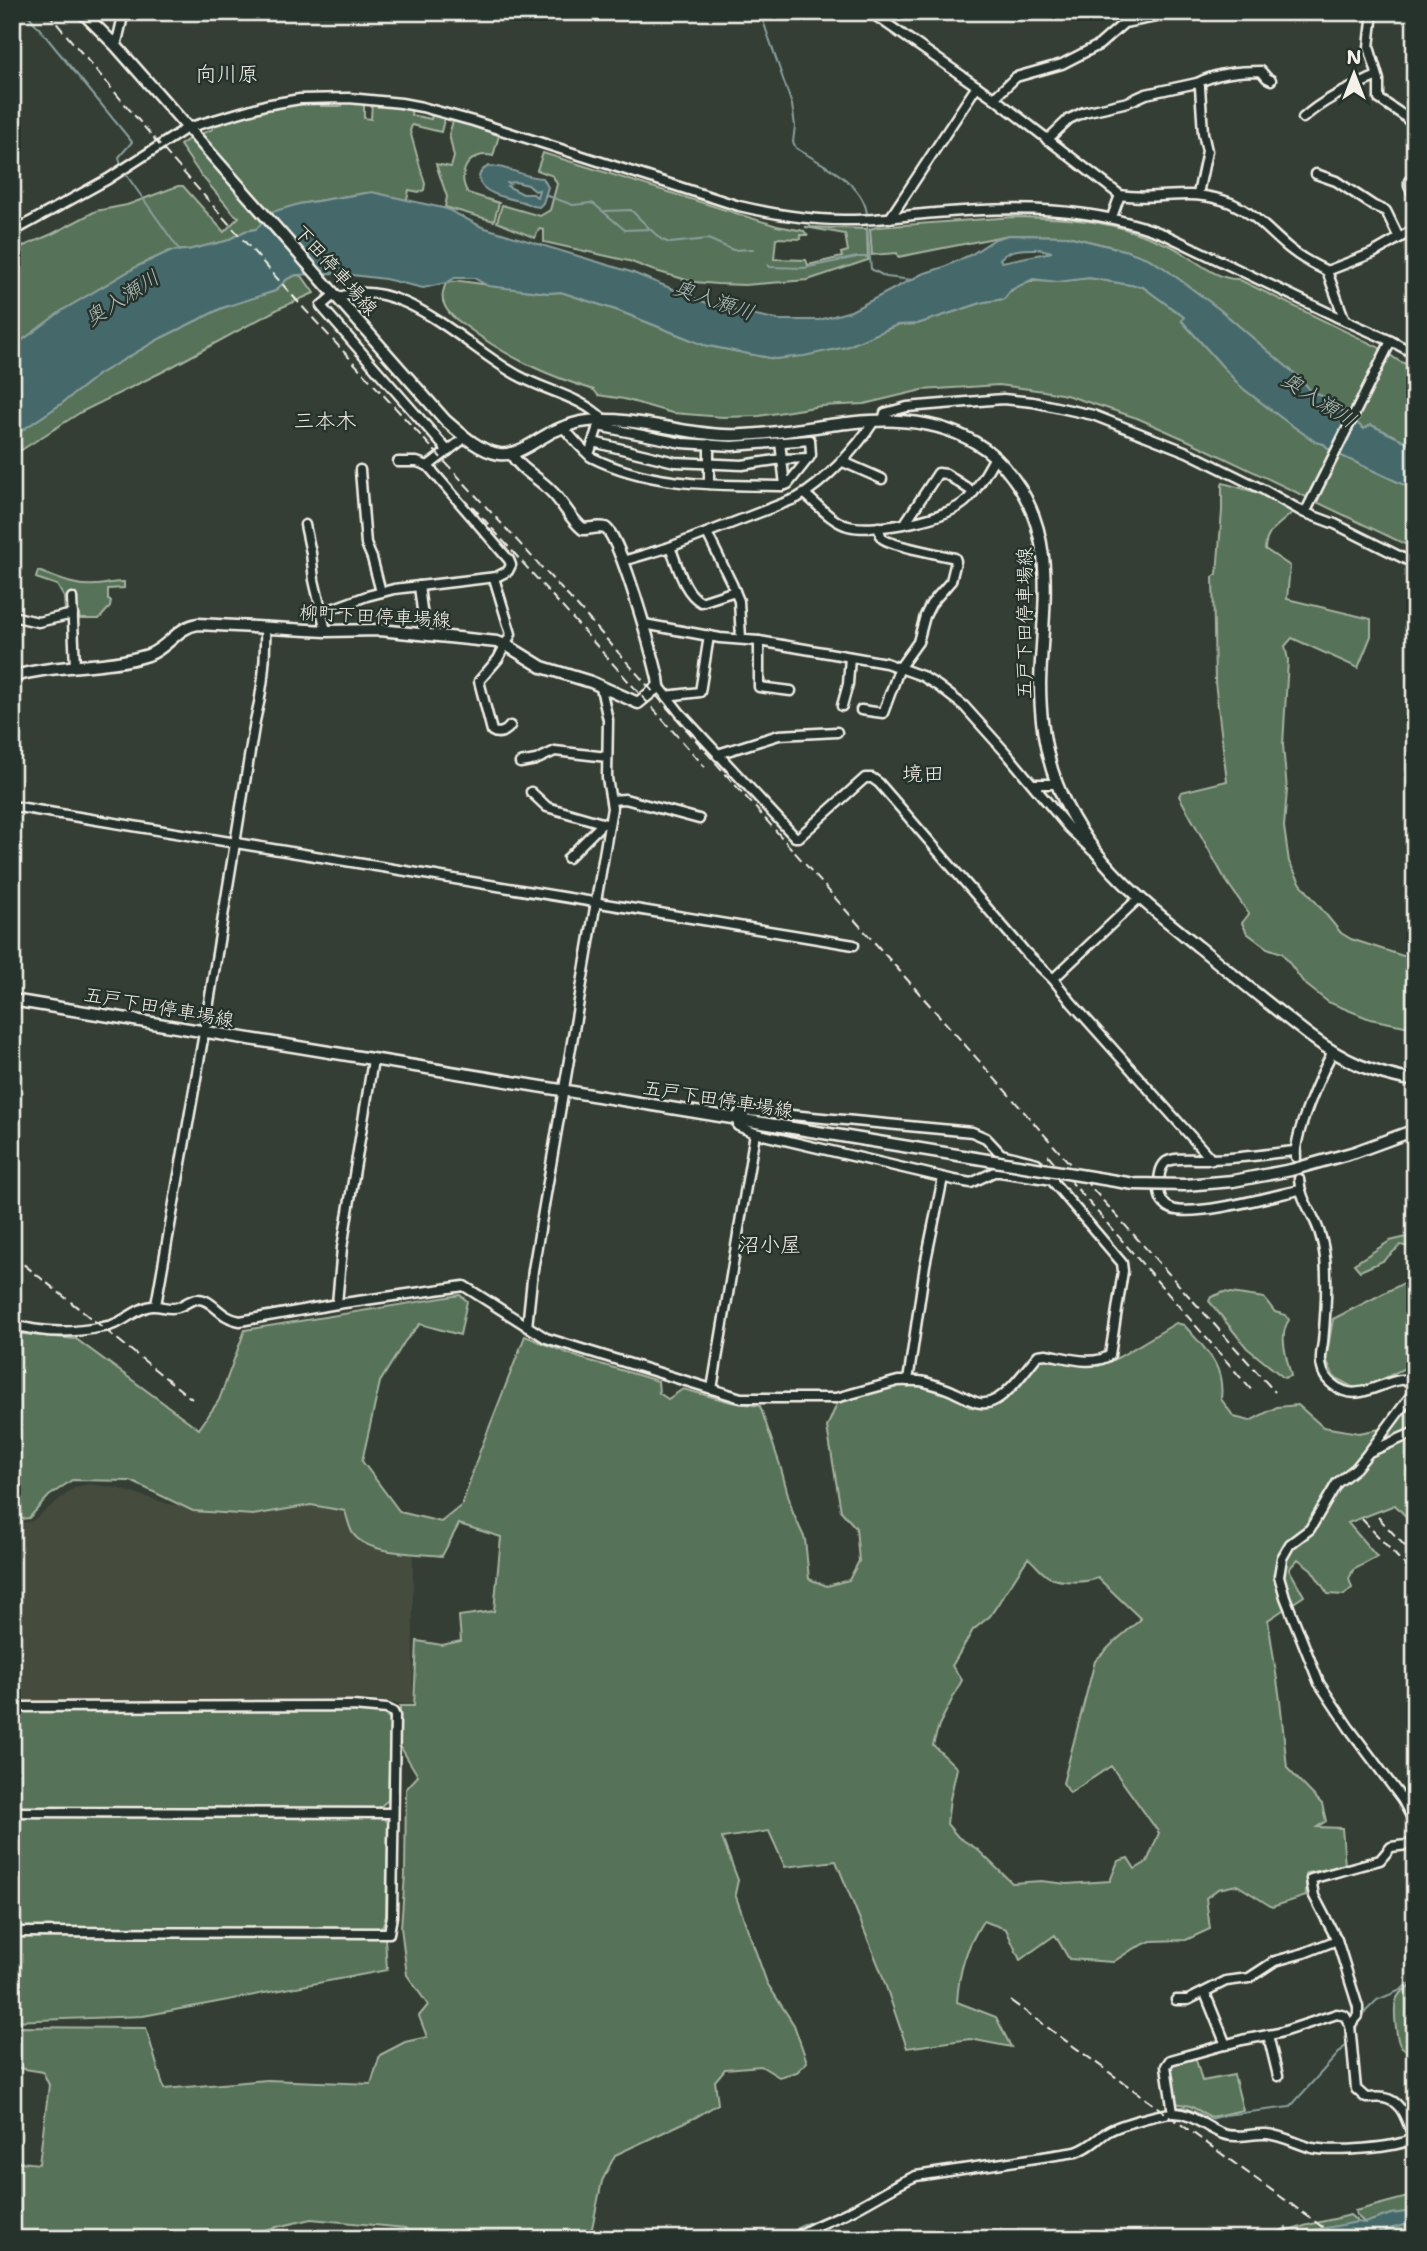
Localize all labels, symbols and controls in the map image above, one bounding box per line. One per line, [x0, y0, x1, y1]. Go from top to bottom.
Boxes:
north arrow [1318, 38, 1388, 108]
text: N [1346, 45, 1362, 70]
district label: 向川原 [196, 60, 259, 88]
street label: 下田停車場線 [289, 219, 383, 321]
water label: 奥入瀬川 [79, 263, 165, 333]
water label: 奥入瀬川 [670, 273, 758, 327]
water label: 奥入瀬川 [1276, 365, 1362, 435]
district label: 三本木 [294, 407, 357, 435]
street label: 五戸下田停車場線 [1012, 547, 1037, 699]
street label: 柳町下田停車場線 [298, 600, 452, 632]
district label: 境田 [902, 760, 944, 788]
street label: 五戸下田停車場線 [82, 981, 236, 1033]
street label: 五戸下田停車場線 [641, 1075, 795, 1123]
district label: 沼小屋 [739, 1231, 802, 1259]

